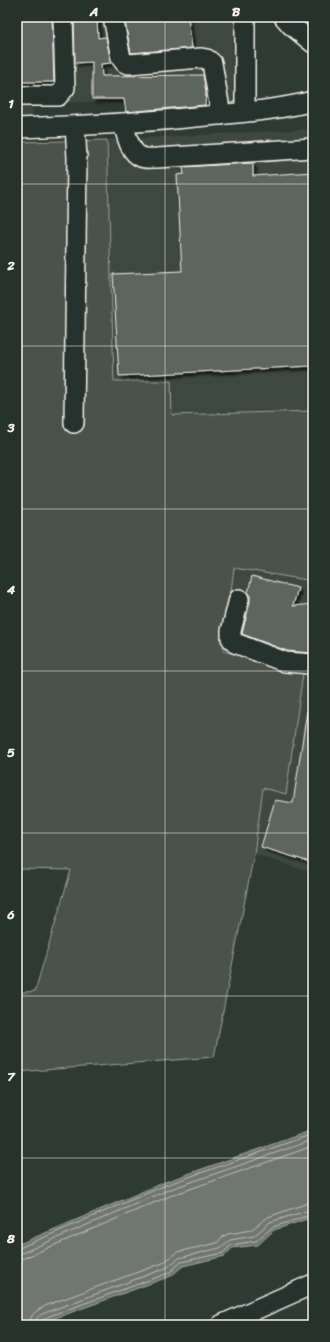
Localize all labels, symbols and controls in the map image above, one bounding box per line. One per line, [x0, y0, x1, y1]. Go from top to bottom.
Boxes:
text: A [89, 0, 98, 23]
text: B [232, 0, 241, 23]
text: 1 [8, 92, 14, 115]
text: 2 [6, 254, 15, 277]
text: 3 [6, 416, 15, 439]
text: 4 [6, 578, 16, 601]
text: 5 [7, 741, 15, 764]
text: 6 [6, 903, 15, 926]
text: 7 [7, 1065, 16, 1088]
text: 8 [6, 1227, 15, 1250]

